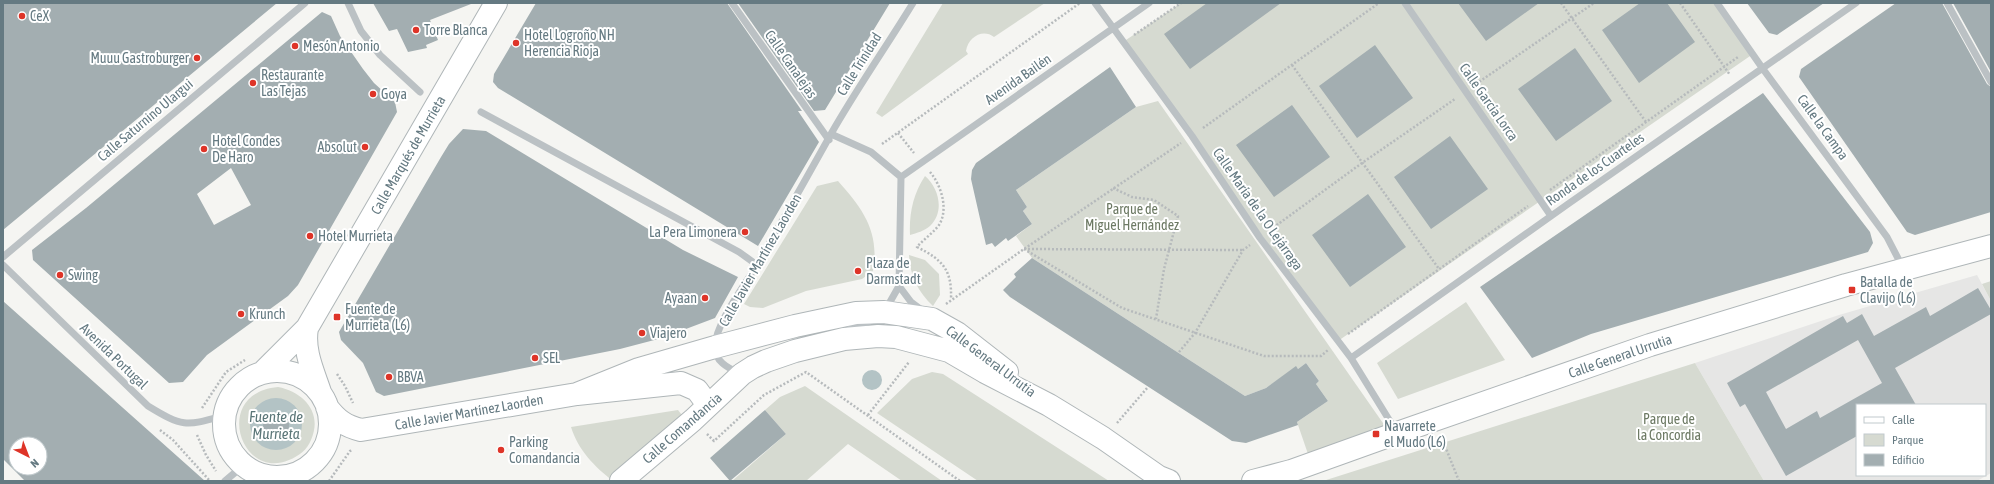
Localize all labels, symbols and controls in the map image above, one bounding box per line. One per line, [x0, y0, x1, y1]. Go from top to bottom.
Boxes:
place label: CeX [30, 8, 50, 24]
marker: CeX [17, 11, 27, 21]
place label: Torre Blanca [424, 22, 488, 38]
marker: Torre Blanca [411, 25, 421, 35]
place label: Hotel Logroño NH Herencia Rioja [524, 27, 615, 59]
street label: Calle Canalejas [762, 27, 820, 101]
street label: Calle Trinidad [833, 30, 885, 98]
place label: Mesón Antonio [303, 38, 380, 54]
marker: Hotel Logroño NH Herencia Rioja [511, 38, 521, 48]
marker: Mesón Antonio [290, 41, 300, 51]
place label: Muuu Gastroburger [90, 50, 190, 66]
street label: Avenida Bailén [982, 50, 1054, 108]
marker: Muuu Gastroburger [192, 53, 202, 63]
street label: Calle García Lorca [1456, 60, 1522, 144]
place label: Restaurante Las Tejas [261, 67, 324, 99]
street label: Calle Saturnino Ulargui [94, 76, 196, 164]
marker: Restaurante Las Tejas [248, 78, 258, 88]
place label: Goya [381, 86, 407, 102]
marker: Goya [368, 89, 378, 99]
street label: Calle la Campa [1794, 91, 1852, 163]
street label: Calle Marqués de Murrieta [367, 93, 449, 217]
street label: Ronda de los Cuarteles [1543, 129, 1647, 209]
place label: Hotel Condes De Haro [212, 133, 280, 165]
place label: Absolut [317, 139, 357, 155]
marker: Absolut [360, 142, 370, 152]
marker: Hotel Condes De Haro [199, 144, 209, 154]
street label: Calle María de la O Lejárraga [1210, 145, 1306, 273]
street label: Calle Javier Martínez Laorden [715, 191, 805, 329]
park label: Parque de Miguel Hernández [1085, 201, 1179, 233]
place label: La Pera Limonera [649, 224, 737, 240]
marker: La Pera Limonera [740, 227, 750, 237]
place label: Hotel Murrieta [318, 228, 393, 244]
marker: Hotel Murrieta [305, 231, 315, 241]
place label: Plaza de Darmstadt [866, 255, 921, 287]
marker: Plaza de Darmstadt [853, 266, 863, 276]
place label: Swing [68, 267, 98, 283]
marker: Swing [55, 270, 65, 280]
place label: Batalla de Clavijo (L6) [1860, 274, 1916, 306]
marker: Batalla de Clavijo (L6) [1847, 285, 1857, 295]
place label: Ayaan [665, 290, 697, 306]
marker: Ayaan [700, 293, 710, 303]
place label: Fuente de Murrieta (L6) [345, 301, 410, 333]
place label: Krunch [249, 306, 286, 322]
marker: Krunch [236, 309, 246, 319]
marker: Fuente de Murrieta (L6) [332, 312, 342, 322]
street label: Avenida Portugal [77, 320, 151, 393]
street label: Calle General Urrutia [943, 322, 1039, 400]
place label: Viajero [650, 325, 687, 341]
marker: Viajero [637, 328, 647, 338]
street label: Calle General Urrutia [1566, 331, 1674, 381]
place label: SEL [543, 350, 561, 366]
marker: SEL [530, 353, 540, 363]
place label: BBVA [397, 369, 424, 385]
marker: BBVA [384, 372, 394, 382]
street label: Calle Comandancia [639, 389, 725, 467]
street label: Calle Javier Martínez Laorden [394, 391, 544, 433]
legend [1856, 404, 1986, 476]
water label: Fuente de Murrieta [249, 408, 303, 442]
park label: Parque de la Concordia [1637, 411, 1701, 443]
text: Calle [1892, 413, 1915, 427]
place label: Navarrete el Mudo (L6) [1384, 418, 1446, 450]
marker: Navarrete el Mudo (L6) [1371, 429, 1381, 439]
text: Parque [1892, 433, 1924, 447]
place label: Parking Comandancia [509, 434, 580, 466]
north arrow [8, 436, 48, 476]
marker: Parking Comandancia [496, 445, 506, 455]
text: Edificio [1892, 453, 1925, 467]
text: N [28, 457, 41, 470]

